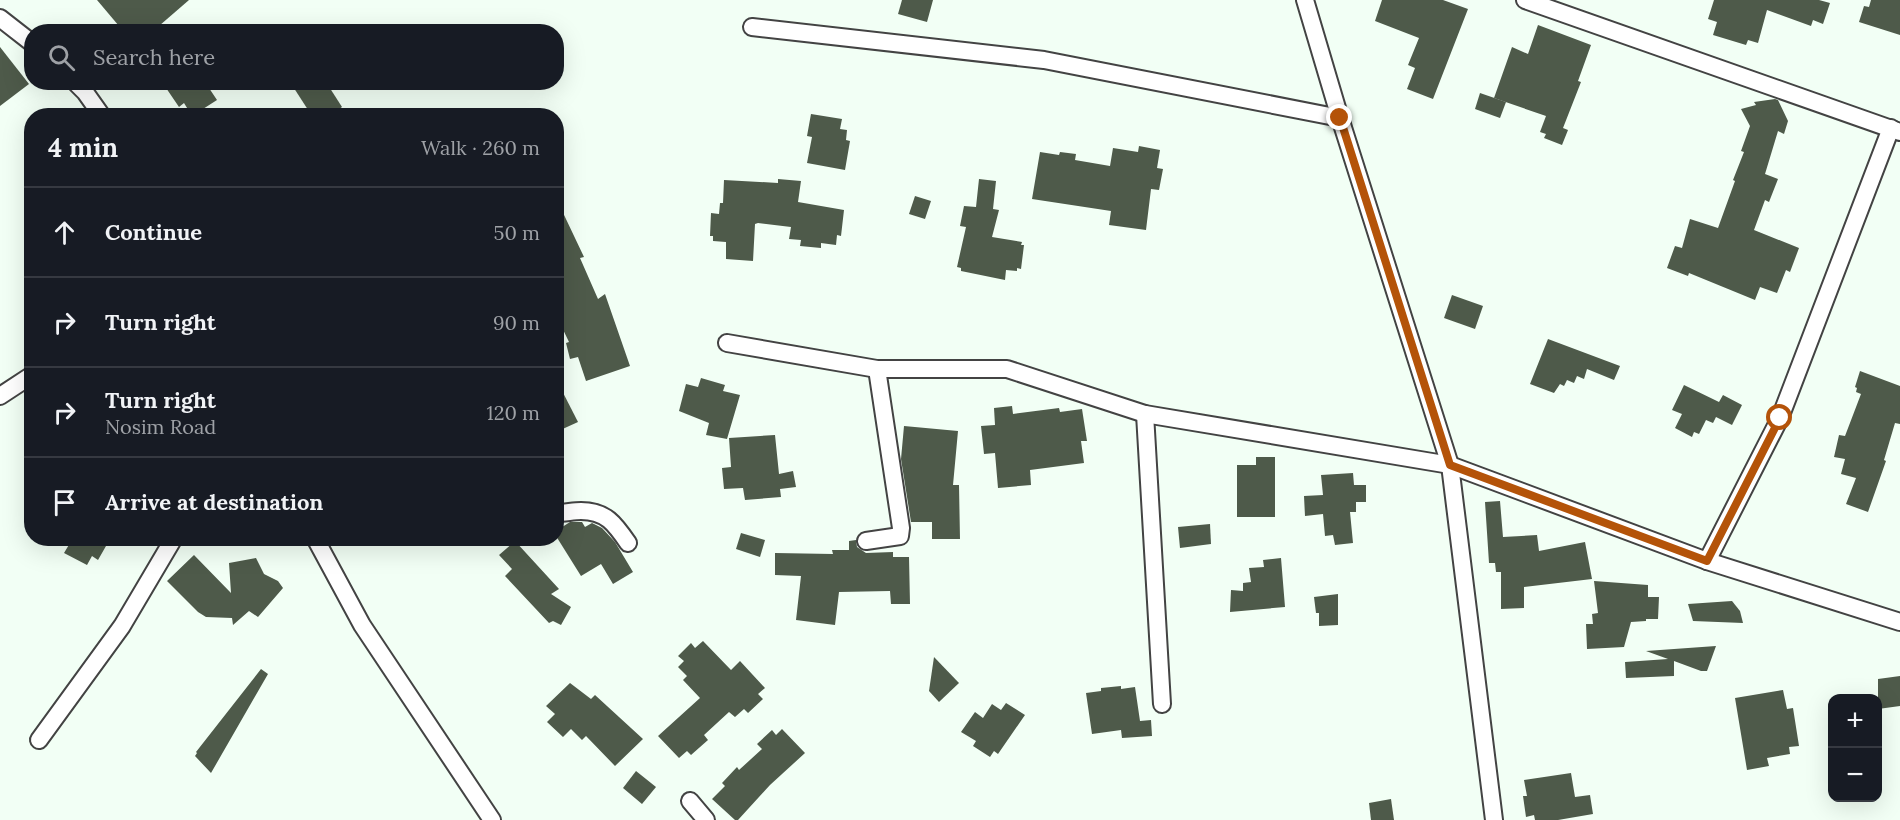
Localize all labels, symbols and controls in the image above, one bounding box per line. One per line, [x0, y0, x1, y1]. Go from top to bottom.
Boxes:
search box [24, 24, 564, 90]
icon: search [45, 41, 78, 74]
text: Search here [93, 43, 215, 71]
route end [1326, 104, 1352, 130]
text: 4 min [48, 131, 118, 164]
text: Walk · 260 m [421, 135, 540, 160]
icon: ahead [48, 216, 81, 249]
text: Continue [105, 218, 202, 246]
text: 50 m [494, 220, 540, 245]
icon: right [48, 306, 81, 339]
text: Turn right [105, 308, 216, 336]
text: 90 m [493, 310, 540, 335]
text: Turn right [105, 386, 216, 414]
icon: right [48, 396, 81, 429]
text: 120 m [486, 400, 540, 425]
route start [1766, 404, 1792, 430]
text: Nosim Road [105, 414, 216, 439]
icon: arrive [48, 486, 81, 519]
text: Arrive at destination [105, 488, 323, 516]
map controls [1828, 694, 1882, 802]
button: + [1828, 694, 1882, 748]
button: − [1828, 748, 1882, 802]

